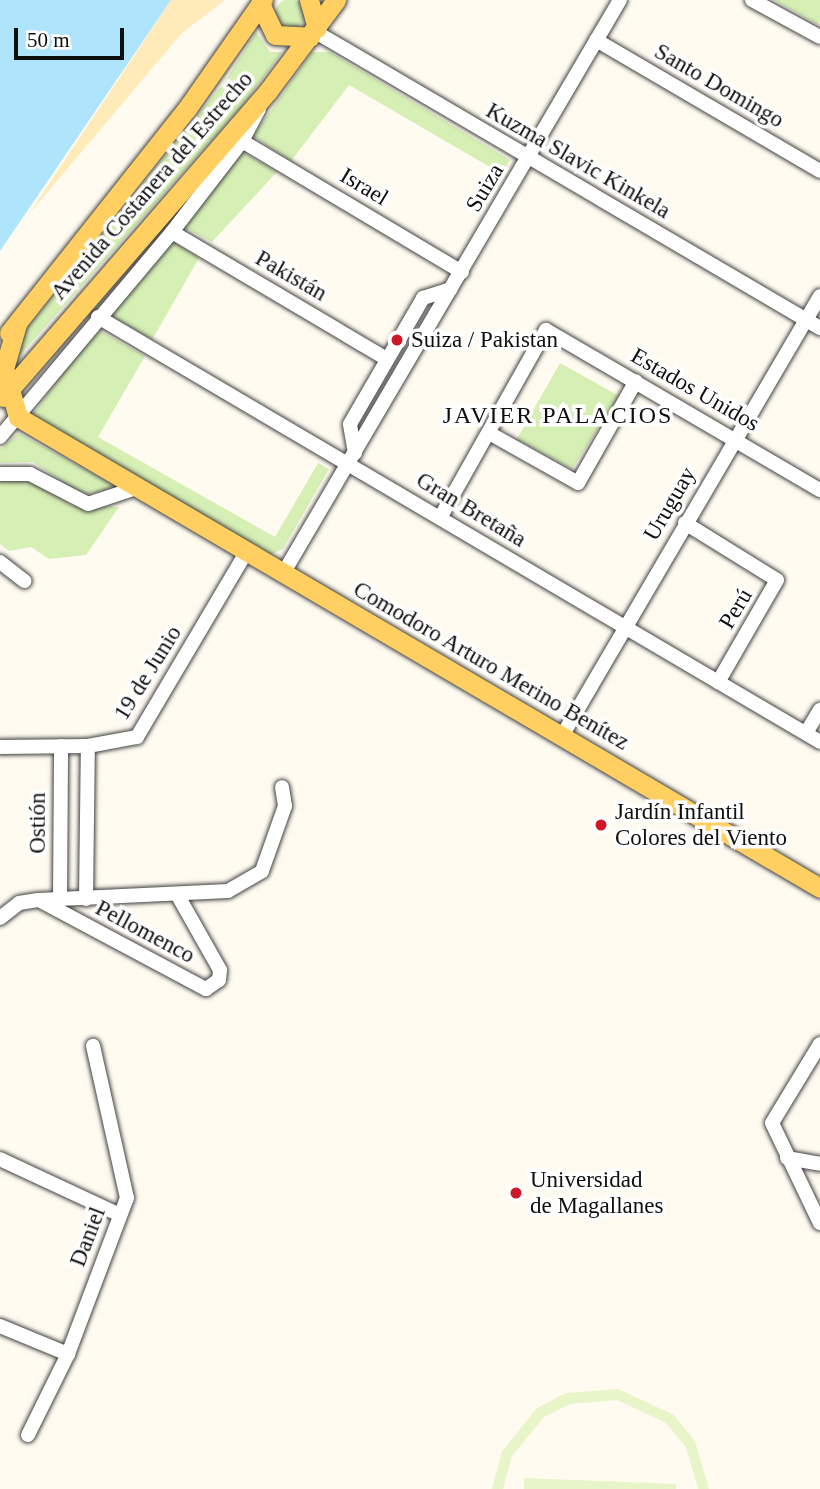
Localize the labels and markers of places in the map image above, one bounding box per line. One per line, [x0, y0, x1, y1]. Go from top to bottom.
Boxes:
place label: Suiza / Pakistan [411, 326, 558, 354]
marker: Suiza / Pakistan [389, 332, 405, 348]
place label: Jardín Infantil Colores del Viento [615, 798, 787, 852]
marker: Jardín Infantil Colores del Viento [593, 817, 609, 833]
place label: Universidad de Magallanes [530, 1166, 663, 1220]
marker: Universidad de Magallanes [508, 1185, 524, 1201]

